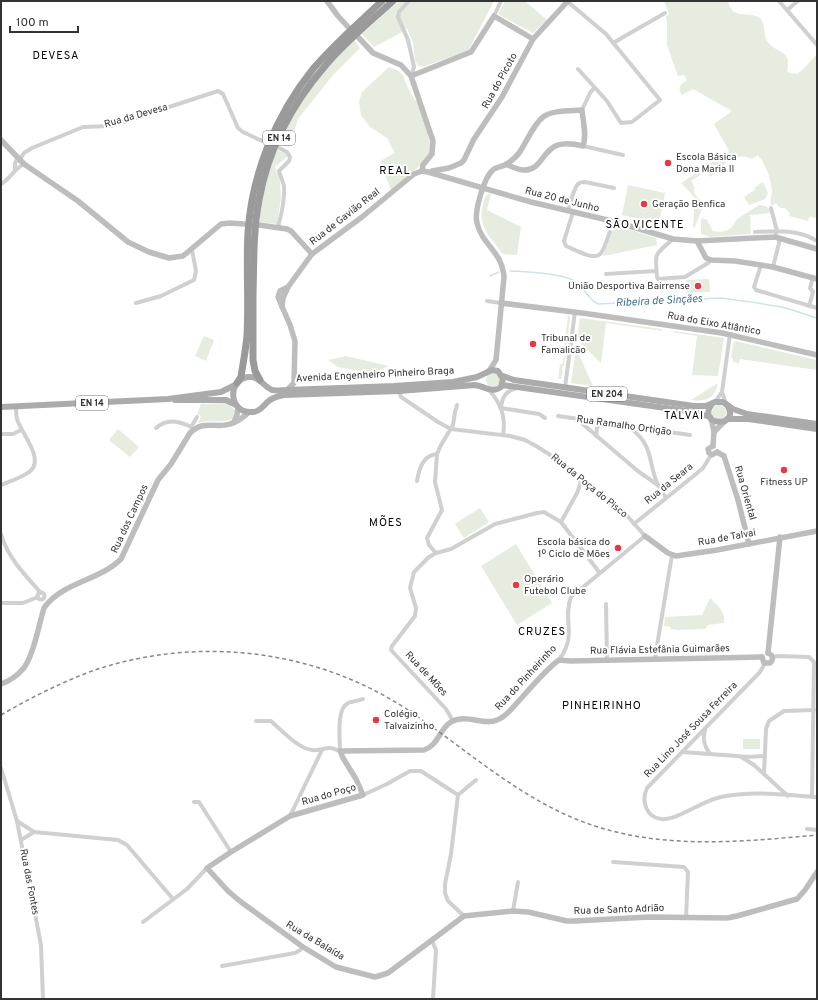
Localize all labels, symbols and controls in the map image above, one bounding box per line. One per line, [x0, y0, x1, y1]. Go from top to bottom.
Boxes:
scale bar [10, 8, 78, 34]
text: 100 m [16, 15, 49, 31]
district label: DEVESA [32, 49, 80, 63]
street label: Rua do Picoto [479, 50, 521, 111]
street label: Rua da Devesa [103, 101, 169, 131]
road number: EN 14 [263, 131, 295, 145]
place label: Escola Básica Dona Maria II [676, 151, 737, 176]
marker: Escola Básica Dona Maria II [663, 158, 673, 168]
district label: REAL [379, 164, 411, 178]
street label: Rua 20 de Junho [523, 184, 601, 216]
street label: Rua de Gavião Real [307, 185, 383, 249]
place label: Geração Benfica [652, 198, 725, 211]
marker: Geração Benfica [639, 199, 649, 209]
district label: SÃO VICENTE [605, 218, 685, 232]
place label: União Desportiva Bairrense [568, 280, 690, 293]
marker: União Desportiva Bairrense [693, 281, 703, 291]
water label: Ribeira de Sinçães [615, 292, 704, 310]
street label: Rua do Eixo Atlântico [666, 309, 762, 339]
place label: Tribunal de Famalicão [541, 332, 591, 357]
marker: Tribunal de Famalicão [528, 339, 538, 349]
street label: Avenida Engenheiro Pinheiro Braga [296, 364, 454, 386]
road number: EN 204 [587, 387, 627, 401]
road number: EN 14 [76, 396, 108, 410]
district label: TALVAI [664, 409, 704, 423]
street label: Rua Ramalho Ortigão [576, 413, 673, 439]
street label: Rua da Poça do Pisco [548, 451, 630, 521]
street label: Rua da Seara [642, 461, 696, 507]
street label: Rua Oriental [731, 464, 759, 522]
marker: Fitness UP [779, 465, 789, 475]
place label: Fitness UP [760, 476, 808, 489]
street label: Rua dos Campos [108, 482, 152, 555]
district label: MÕES [369, 515, 403, 530]
street label: Rua de Talvai [697, 527, 757, 549]
place label: Escola básica do 1º Ciclo de Mões [537, 536, 610, 561]
marker: Escola básica do 1º Ciclo de Mões [613, 543, 623, 553]
place label: Operário Futebol Clube [524, 573, 586, 598]
marker: Operário Futebol Clube [511, 580, 521, 590]
district label: CRUZES [518, 625, 566, 639]
street label: Rua do Pinheirinho [492, 642, 560, 713]
street label: Rua Flávia Estefânia Guimarães [590, 642, 730, 658]
street label: Rua de Mões [402, 649, 450, 699]
street label: Rua Lino José Sousa Ferreira [642, 679, 740, 781]
district label: PINHEIRINHO [562, 699, 642, 713]
place label: Colégio Talvaizinho [384, 708, 435, 733]
marker: Colégio Talvaizinho [371, 715, 381, 725]
street label: Rua do Poço [300, 781, 358, 809]
street label: Rua das Fontes [16, 848, 42, 917]
street label: Rua de Santo Adrião [573, 902, 665, 918]
street label: Rua da Balaída [283, 918, 347, 964]

